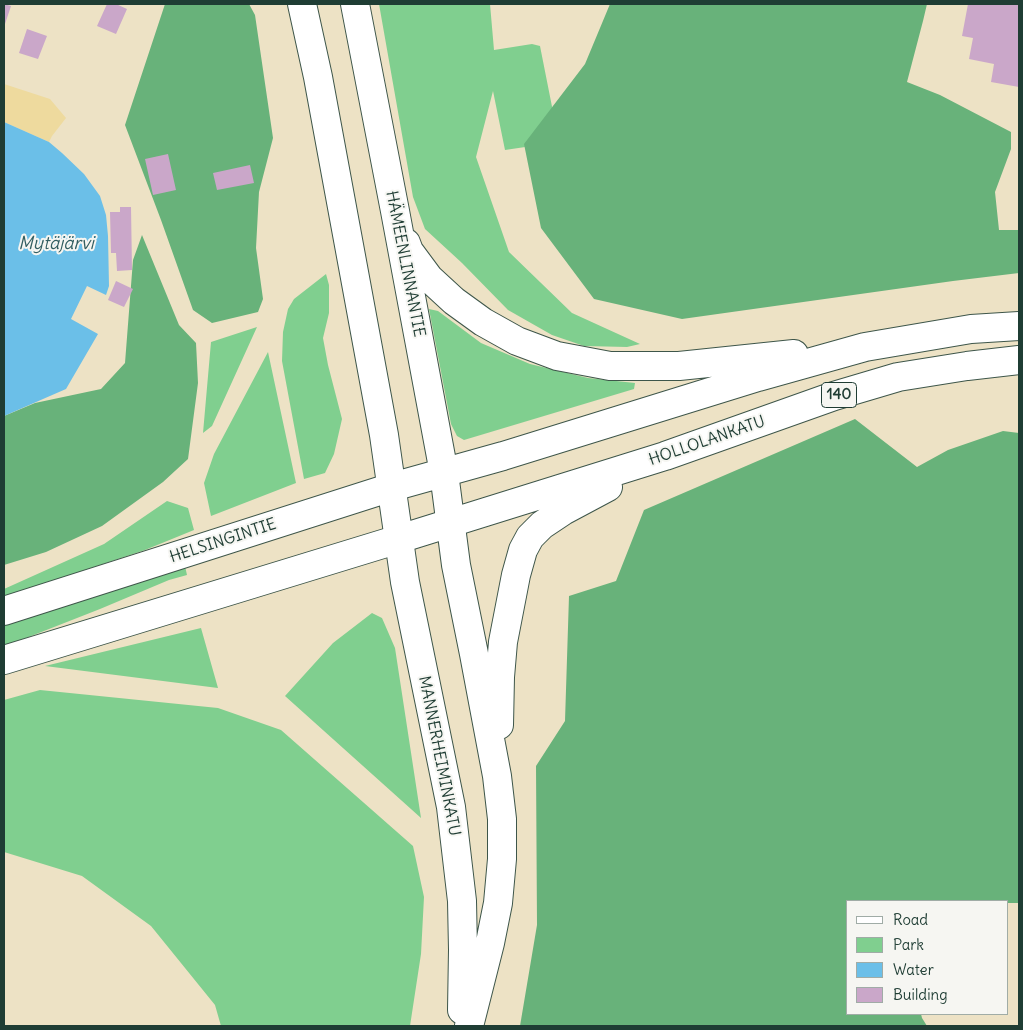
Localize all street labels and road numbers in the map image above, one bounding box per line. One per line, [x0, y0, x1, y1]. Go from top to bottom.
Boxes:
street label: HÄMEENLINNANTIE [381, 189, 429, 339]
road number: 140 [822, 382, 856, 408]
street label: HOLLOLANKATU [646, 412, 768, 470]
street label: HELSINGINTIE [167, 515, 279, 567]
street label: MANNERHEIMINKATU [414, 674, 464, 838]

